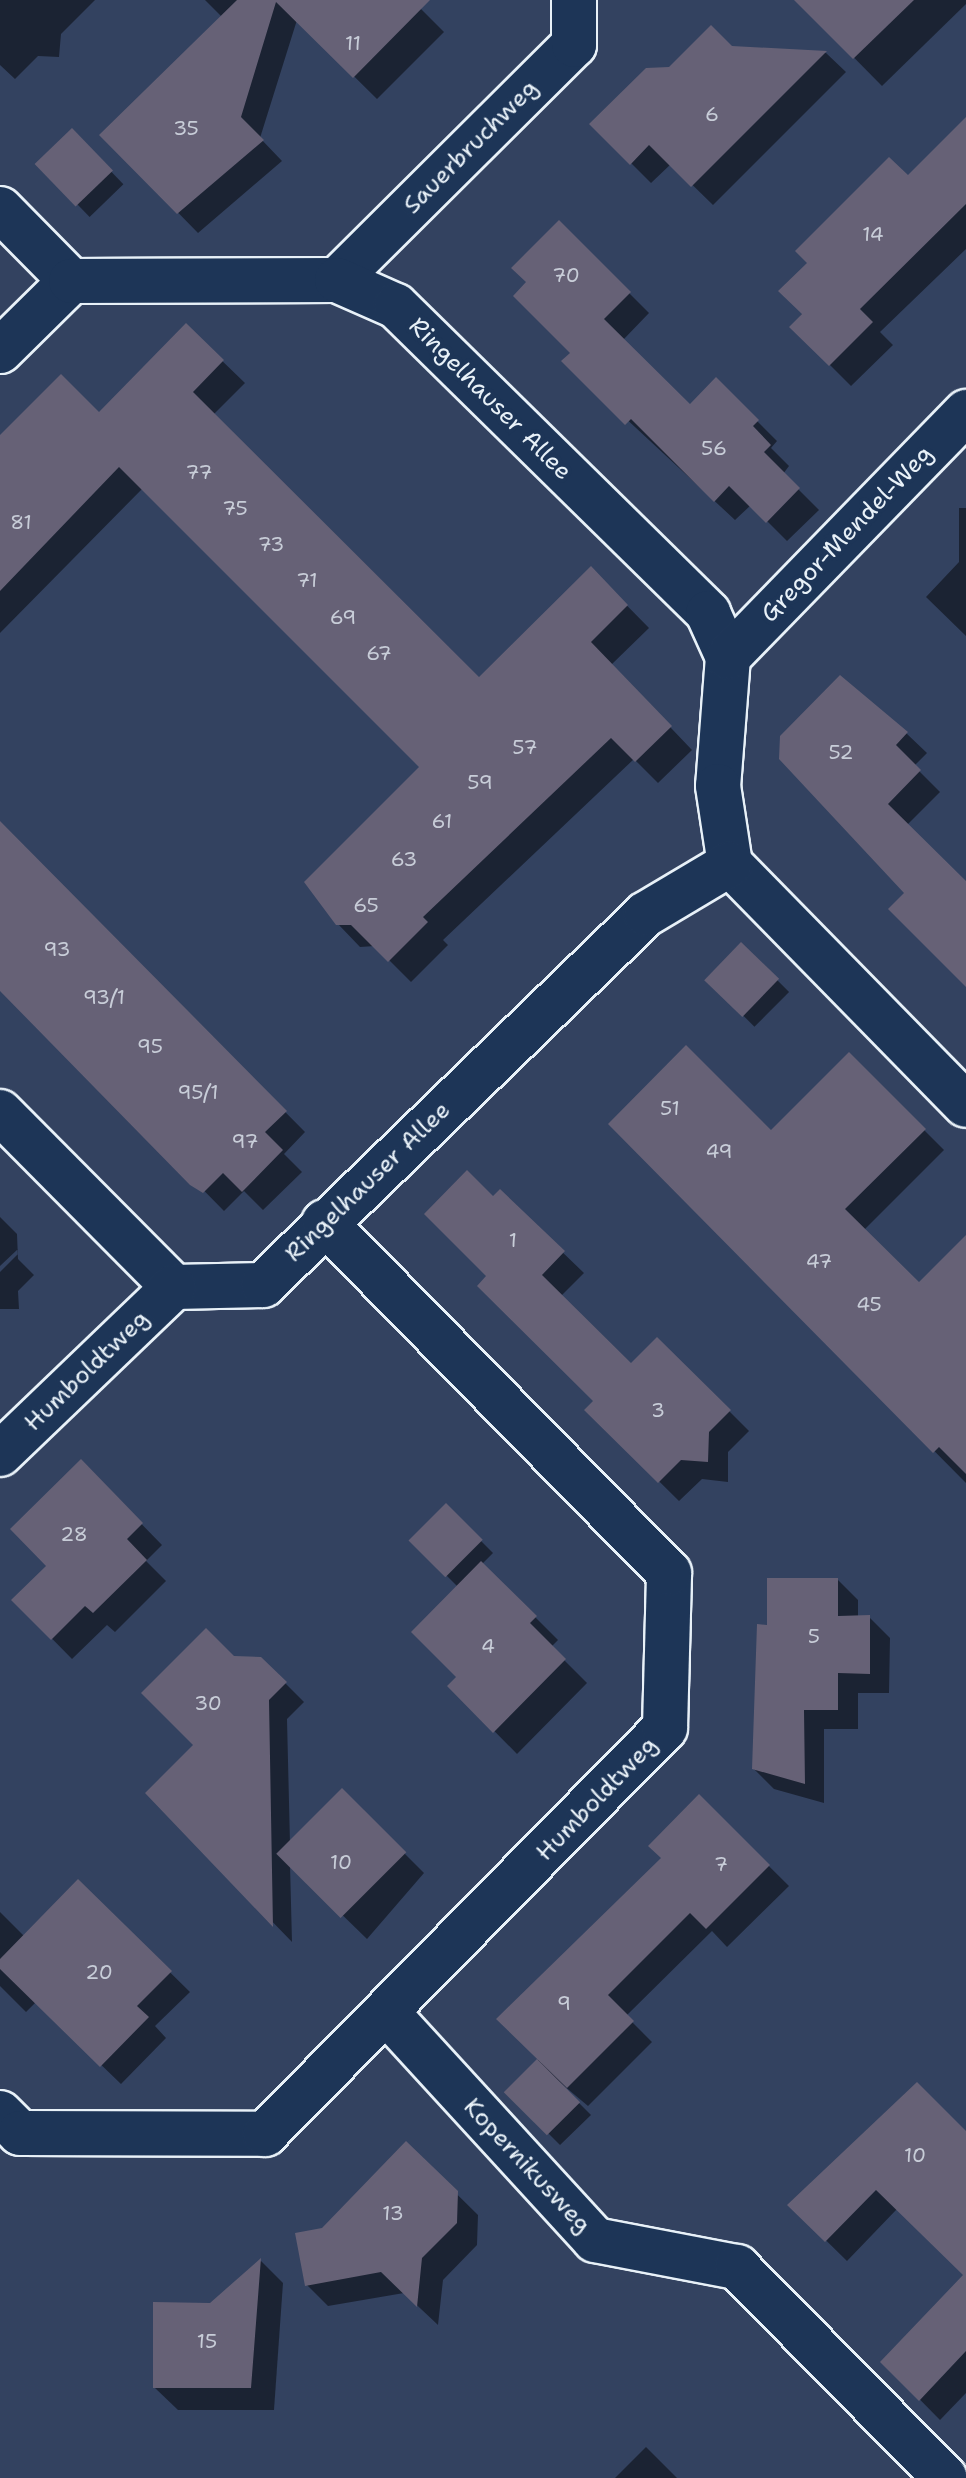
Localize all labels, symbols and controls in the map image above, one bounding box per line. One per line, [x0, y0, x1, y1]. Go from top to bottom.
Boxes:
house number: 11 [345, 31, 361, 55]
street label: Sauerbruchweg [398, 74, 544, 220]
house number: 6 [705, 102, 719, 126]
house number: 35 [173, 116, 199, 140]
house number: 14 [862, 222, 884, 246]
house number: 70 [552, 263, 580, 287]
street label: Ringelhauser Allee [403, 312, 577, 486]
house number: 56 [701, 436, 727, 460]
street label: Gregor-Mendel-Weg [755, 440, 939, 628]
house number: 77 [186, 460, 212, 484]
house number: 75 [222, 496, 248, 520]
house number: 81 [10, 510, 32, 534]
house number: 73 [258, 532, 284, 556]
house number: 71 [296, 568, 318, 592]
house number: 69 [330, 605, 356, 629]
house number: 67 [366, 641, 392, 665]
house number: 57 [512, 735, 538, 759]
house number: 52 [828, 740, 854, 764]
house number: 59 [467, 770, 493, 794]
house number: 61 [432, 809, 452, 833]
house number: 63 [391, 847, 417, 871]
house number: 65 [353, 893, 379, 917]
house number: 93 [43, 937, 71, 961]
house number: 93/1 [83, 985, 125, 1009]
house number: 95 [137, 1034, 163, 1058]
house number: 95/1 [177, 1080, 219, 1104]
street label: Ringelhauser Allee [280, 1096, 456, 1268]
house number: 51 [660, 1096, 680, 1120]
house number: 97 [232, 1129, 258, 1153]
house number: 49 [705, 1139, 733, 1163]
house number: 1 [509, 1228, 517, 1252]
house number: 47 [806, 1249, 832, 1273]
house number: 45 [856, 1292, 882, 1316]
street label: Humboldtweg [19, 1305, 155, 1437]
house number: 3 [651, 1398, 665, 1422]
house number: 28 [60, 1522, 88, 1546]
house number: 5 [808, 1624, 820, 1648]
house number: 4 [481, 1634, 495, 1658]
house number: 30 [194, 1691, 222, 1715]
street label: Humboldtweg [531, 1731, 663, 1867]
house number: 10 [330, 1850, 352, 1874]
house number: 7 [714, 1852, 728, 1876]
house number: 20 [85, 1960, 113, 1984]
house number: 9 [557, 1991, 571, 2015]
street label: Kopernikusweg [457, 2093, 597, 2239]
house number: 10 [904, 2143, 926, 2167]
house number: 13 [382, 2201, 404, 2225]
house number: 15 [197, 2329, 217, 2353]

